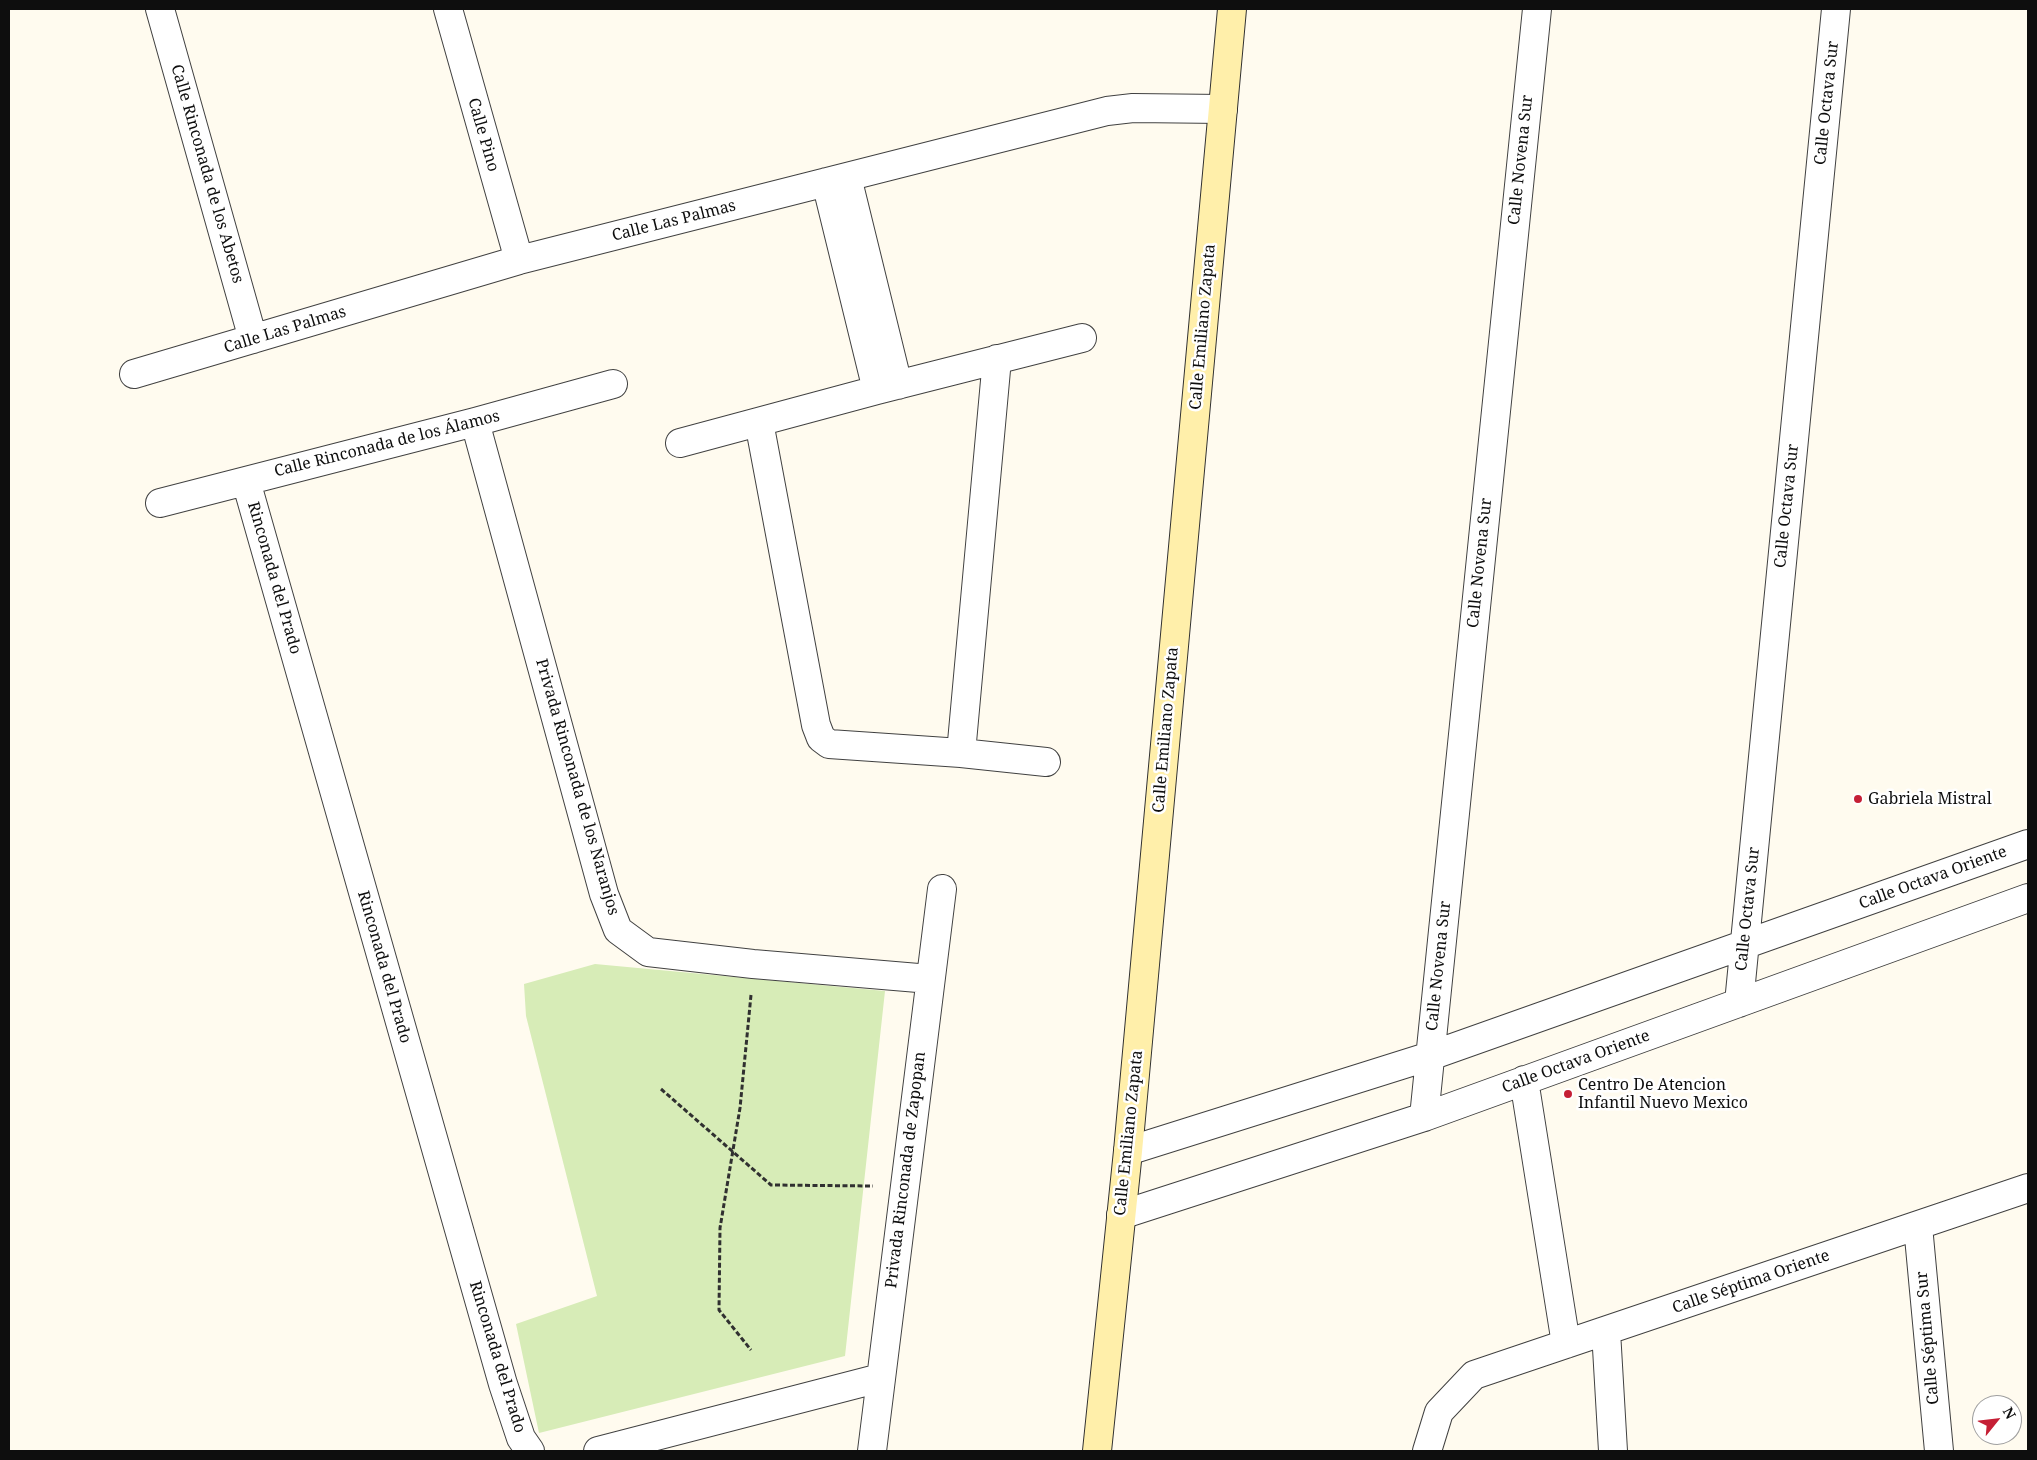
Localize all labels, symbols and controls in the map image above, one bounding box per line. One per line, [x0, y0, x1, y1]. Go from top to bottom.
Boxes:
street label: Calle Octava Sur [1811, 40, 1843, 166]
street label: Calle Rinconada de los Abetos [167, 62, 247, 286]
street label: Calle Novena Sur [1505, 94, 1537, 226]
street label: Calle Pino [463, 96, 503, 174]
street label: Calle Las Palmas [610, 196, 738, 246]
street label: Calle Emiliano Zapata [1186, 243, 1220, 411]
street label: Calle Las Palmas [222, 302, 348, 358]
street label: Calle Rinconada de los Álamos [272, 407, 502, 481]
street label: Calle Octava Sur [1771, 443, 1803, 569]
street label: Calle Novena Sur [1464, 497, 1496, 629]
street label: Rinconada del Prado [243, 500, 305, 656]
street label: Calle Emiliano Zapata [1149, 646, 1183, 814]
street label: Privada Rinconada de los Naranjos [531, 656, 623, 918]
place label: Gabriela Mistral [1868, 789, 1992, 809]
marker: Gabriela Mistral [1852, 793, 1864, 805]
street label: Calle Octava Oriente [1856, 842, 2010, 914]
street label: Calle Octava Sur [1732, 846, 1764, 972]
street label: Rinconada del Prado [353, 889, 415, 1045]
street label: Calle Novena Sur [1423, 900, 1455, 1032]
street label: Calle Octava Oriente [1499, 1026, 1653, 1098]
street label: Calle Emiliano Zapata [1111, 1049, 1147, 1217]
street label: Privada Rinconada de Zapopan [882, 1051, 930, 1289]
place label: Centro De Atencion Infantil Nuevo Mexico [1578, 1075, 1748, 1113]
marker: Centro De Atencion Infantil Nuevo Mexico [1562, 1088, 1574, 1100]
street label: Calle Séptima Oriente [1670, 1246, 1832, 1318]
street label: Calle Séptima Sur [1913, 1270, 1943, 1406]
street label: Rinconada del Prado [465, 1279, 529, 1435]
north arrow [1972, 1395, 2022, 1445]
text: N [1999, 1404, 2021, 1422]

